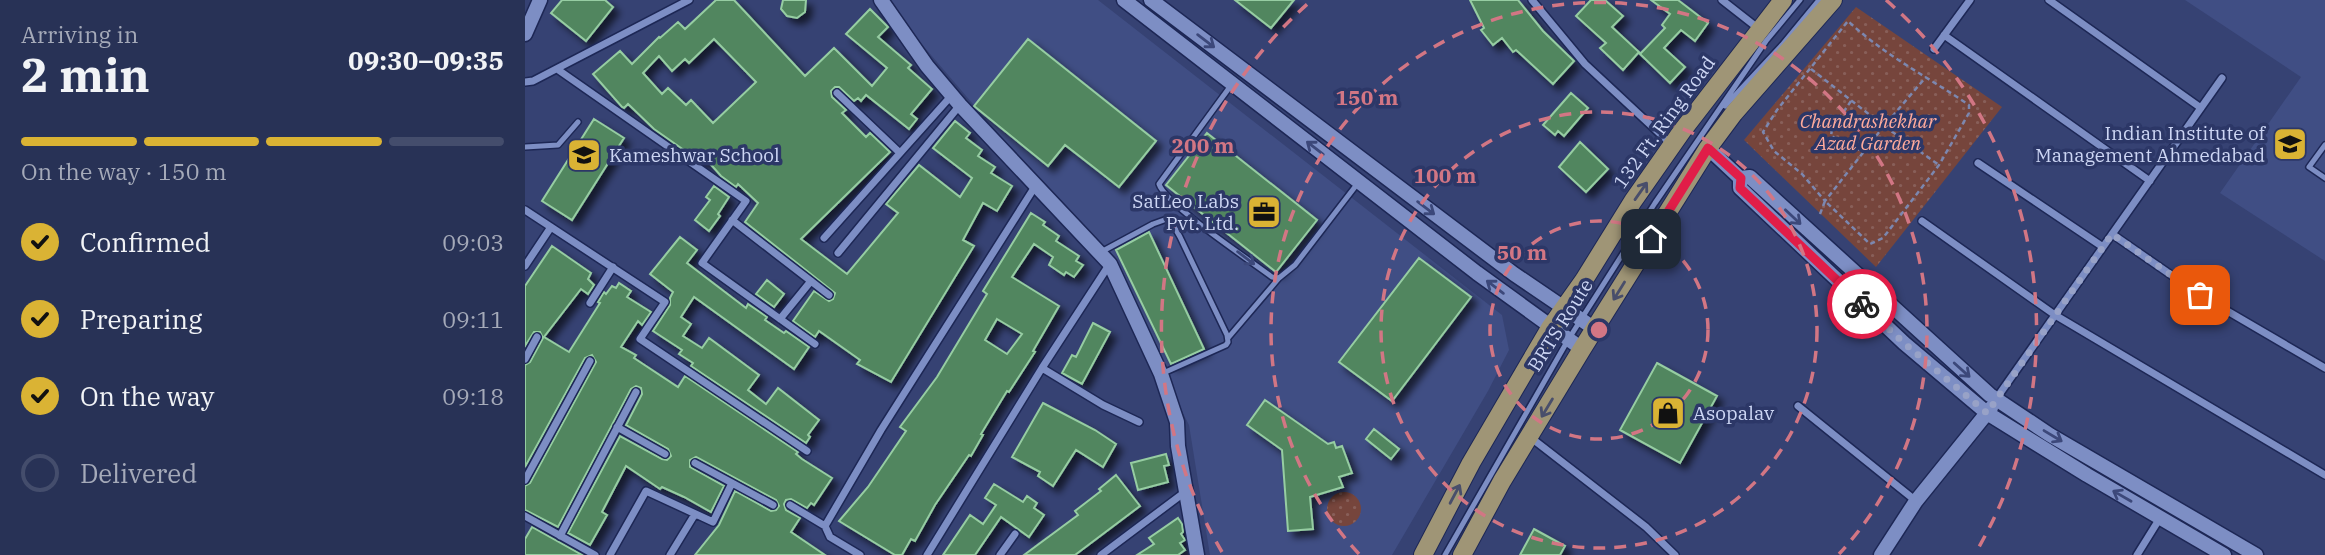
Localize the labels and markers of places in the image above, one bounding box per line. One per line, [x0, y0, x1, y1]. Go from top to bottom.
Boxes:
place label: Indian Institute of Management Ahmedabad [2035, 121, 2266, 167]
school or university icon: Indian Institute of Management Ahmedabad [2271, 125, 2309, 163]
school or university icon: Kameshwar School [565, 136, 603, 174]
place label: Kameshwar School [609, 143, 780, 167]
place label: SatLeo Labs Pvt. Ltd. [1132, 189, 1239, 235]
office icon: SatLeo Labs Pvt. Ltd. [1245, 193, 1283, 231]
pin [1621, 209, 1681, 269]
pin [2170, 265, 2230, 325]
centre of rings [1587, 318, 1611, 342]
shop icon: Asopalav [1649, 394, 1687, 432]
place label: Asopalav [1693, 401, 1775, 425]

